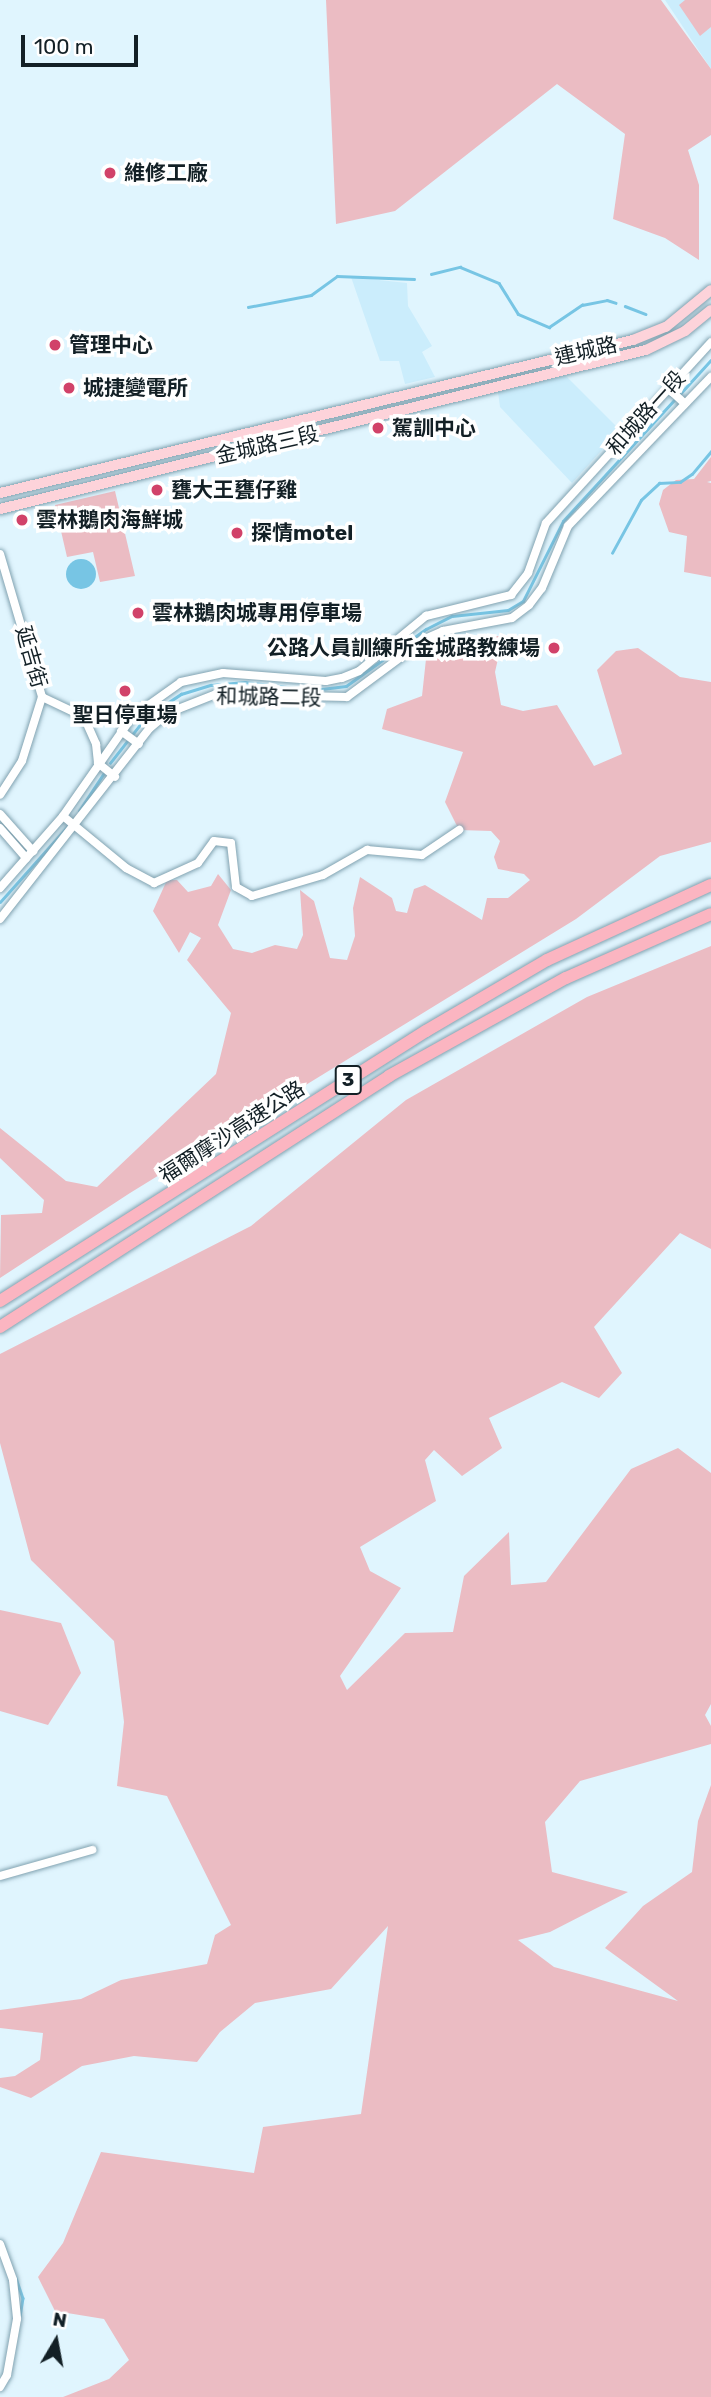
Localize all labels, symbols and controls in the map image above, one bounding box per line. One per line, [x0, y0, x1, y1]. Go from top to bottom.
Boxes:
scale bar [24, 21, 142, 65]
text: 100 m [34, 34, 93, 59]
place label: 維修工廠 [124, 160, 208, 186]
marker: 維修工廠 [102, 165, 118, 181]
place label: 管理中心 [69, 332, 153, 358]
street label: 連城路 [552, 332, 620, 370]
marker: 管理中心 [47, 337, 63, 353]
street label: 和城路一段 [602, 366, 690, 460]
place label: 城捷變電所 [83, 375, 188, 401]
marker: 城捷變電所 [61, 380, 77, 396]
place label: 駕訓中心 [392, 415, 476, 441]
marker: 駕訓中心 [370, 420, 386, 436]
street label: 金城路三段 [213, 421, 321, 469]
place label: 甕大王甕仔雞 [171, 477, 297, 503]
marker: 甕大王甕仔雞 [149, 482, 165, 498]
place label: 雲林鵝肉海鮮城 [36, 507, 183, 533]
marker: 雲林鵝肉海鮮城 [14, 512, 30, 528]
place label: 探情motel [251, 520, 353, 546]
marker: 探情motel [229, 525, 245, 541]
place label: 雲林鵝肉城專用停車場 [152, 600, 362, 626]
marker: 雲林鵝肉城專用停車場 [130, 605, 146, 621]
street label: 延吉街 [10, 623, 52, 691]
place label: 公路人員訓練所金城路教練場 [267, 635, 540, 661]
marker: 公路人員訓練所金城路教練場 [546, 640, 562, 656]
marker: 聖日停車場 [117, 683, 133, 699]
street label: 和城路二段 [216, 683, 322, 711]
place label: 聖日停車場 [73, 702, 177, 728]
road number: 3 [334, 1064, 362, 1096]
street label: 福爾摩沙高速公路 [155, 1076, 309, 1188]
north arrow [21, 2306, 91, 2376]
text: N [51, 2307, 68, 2332]

